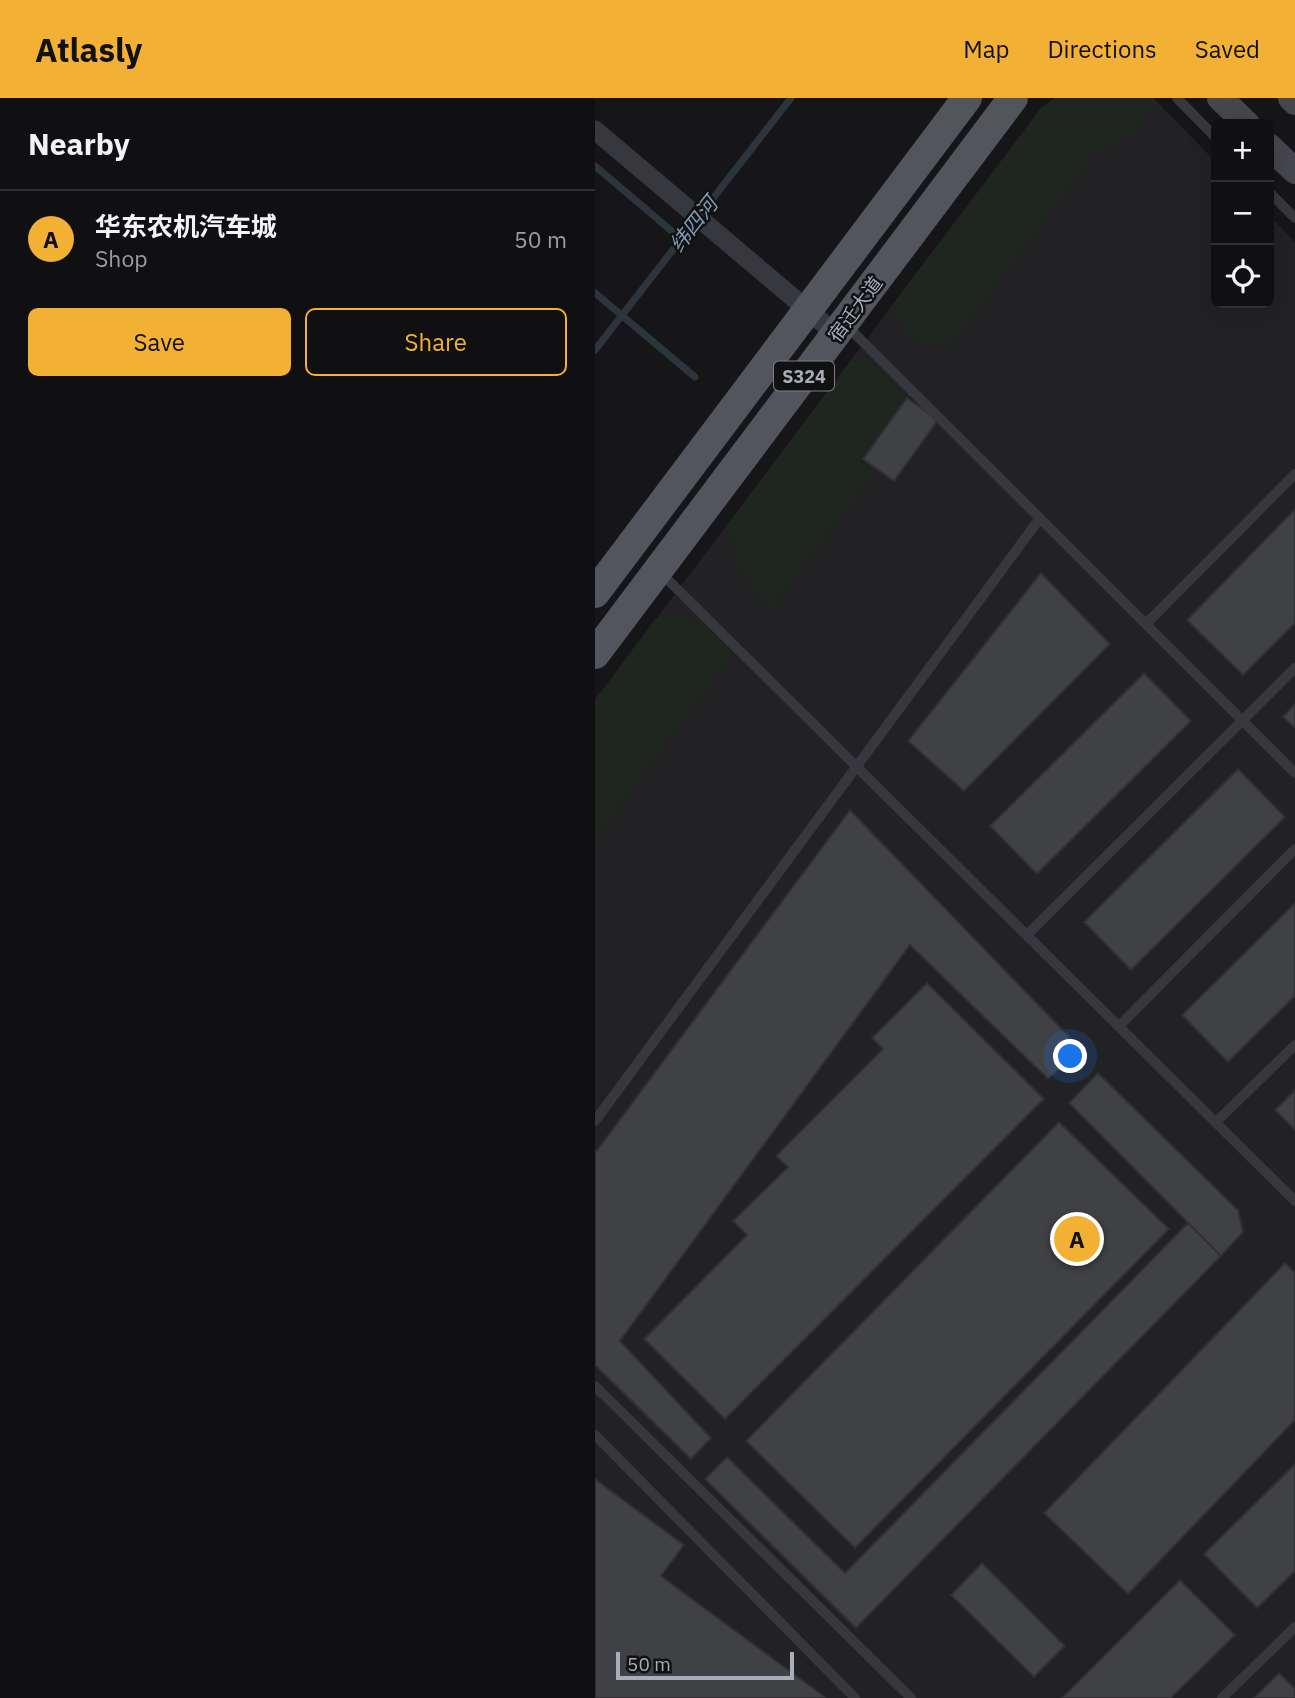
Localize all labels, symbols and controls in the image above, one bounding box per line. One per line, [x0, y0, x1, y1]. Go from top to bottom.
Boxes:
text: Atlasly [35, 28, 142, 71]
text: Map [963, 33, 1009, 65]
text: Directions [1047, 33, 1157, 65]
text: Saved [1195, 33, 1260, 65]
map controls [1211, 119, 1274, 308]
button: + [1211, 119, 1274, 182]
text: Nearby [28, 124, 130, 163]
button: − [1211, 182, 1274, 245]
water label: 纬四河 [663, 187, 726, 257]
text: 华东农机汽车城 [95, 209, 277, 243]
text: A [43, 224, 59, 254]
text: 50 m [514, 224, 567, 254]
text: Shop [95, 243, 148, 273]
button: locate [1211, 245, 1274, 308]
street label: 宿迁大道 [823, 271, 887, 347]
button: Save [28, 308, 291, 376]
button: Share [305, 308, 567, 376]
road number: S324 [774, 362, 834, 390]
your location [1053, 1039, 1087, 1073]
pin: A [1054, 1213, 1100, 1265]
scale bar [616, 1649, 795, 1681]
text: 50 m [627, 1652, 671, 1676]

